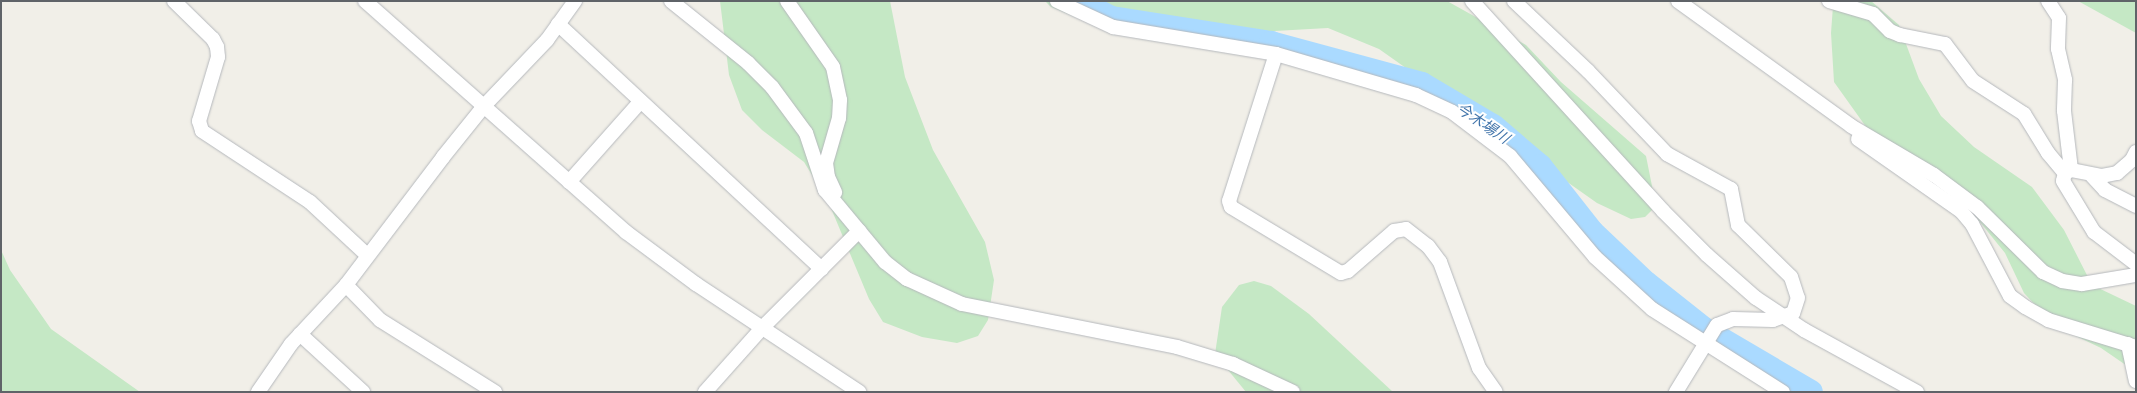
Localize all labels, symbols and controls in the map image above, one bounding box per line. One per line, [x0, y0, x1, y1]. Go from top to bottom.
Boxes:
water label: 今木場川 [1453, 99, 1513, 147]

